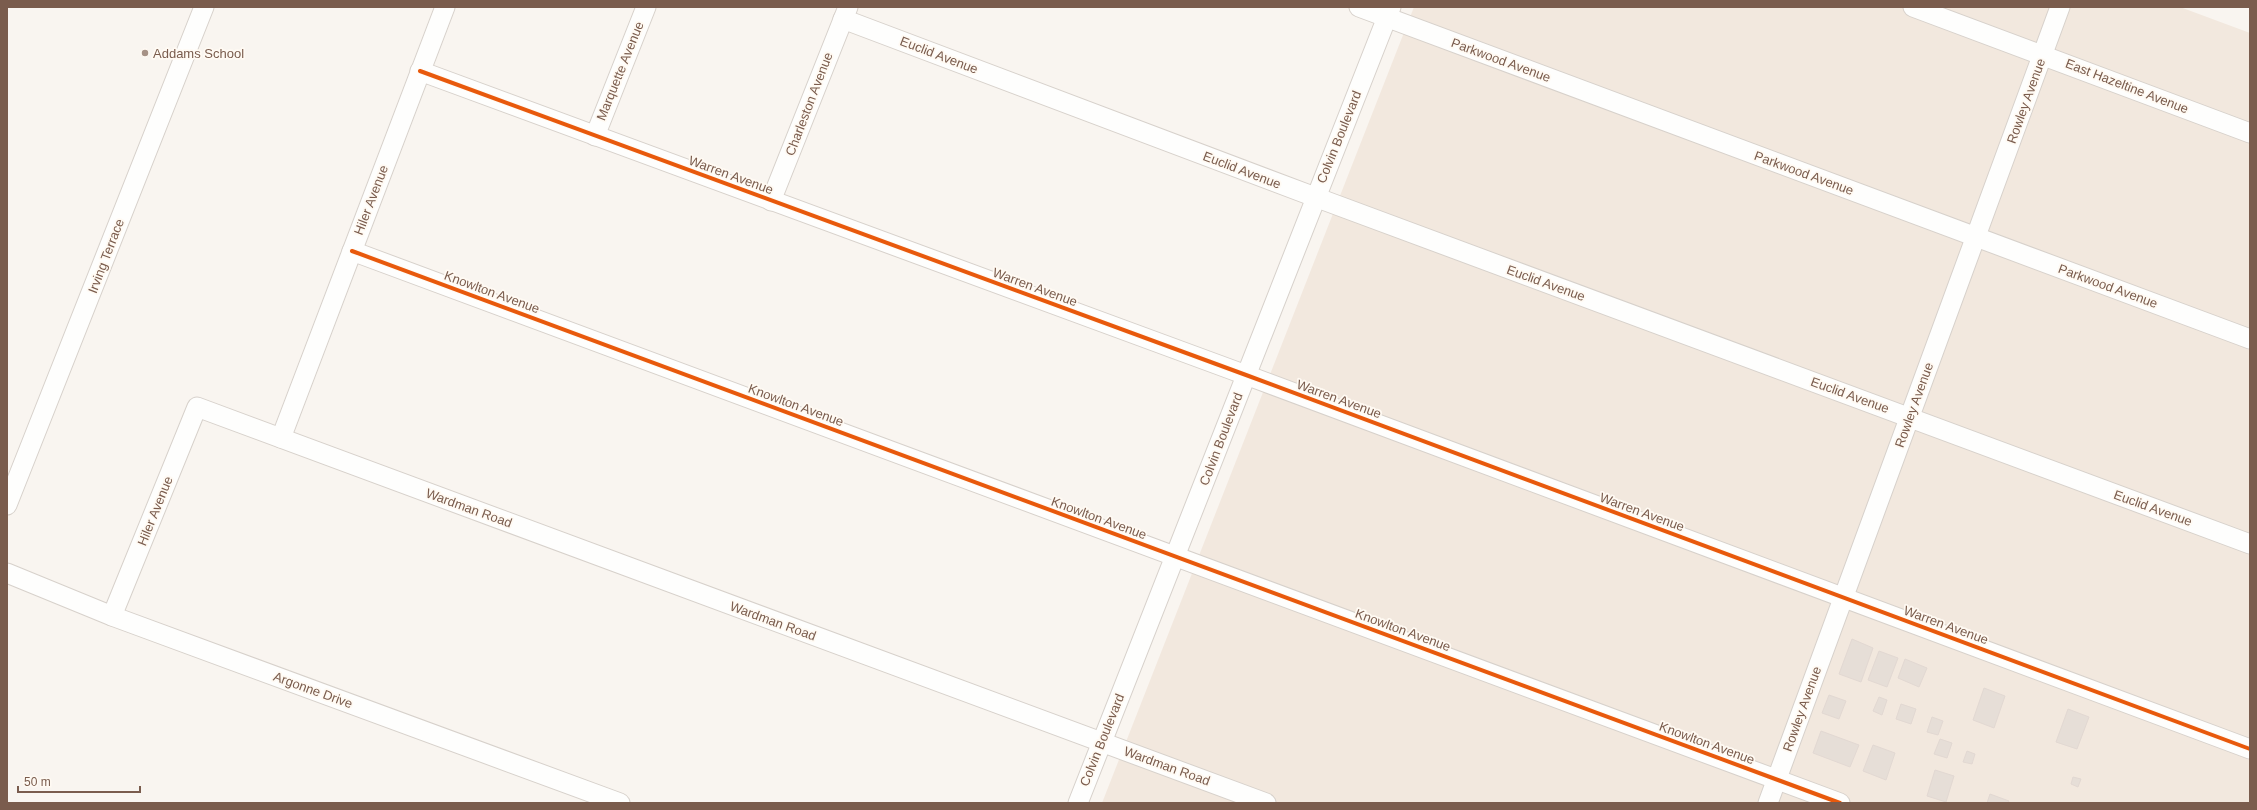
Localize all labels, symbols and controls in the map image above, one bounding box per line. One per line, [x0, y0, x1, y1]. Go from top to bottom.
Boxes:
street label: Marquette Avenue [593, 19, 647, 123]
street label: Euclid Avenue [898, 33, 980, 77]
street label: Parkwood Avenue [1449, 35, 1553, 85]
place label: Addams School [153, 46, 244, 61]
marker: Addams School [140, 48, 150, 58]
street label: Charleston Avenue [782, 50, 836, 158]
street label: Rowley Avenue [2004, 56, 2048, 146]
street label: East Hazeltine Avenue [2063, 56, 2191, 116]
street label: Colvin Boulevard [1314, 89, 1364, 185]
street label: Euclid Avenue [1201, 148, 1283, 192]
street label: Parkwood Avenue [1752, 148, 1856, 198]
street label: Warren Avenue [687, 153, 775, 197]
street label: Hiler Avenue [351, 163, 391, 237]
street label: Irving Terrace [85, 217, 127, 295]
street label: Parkwood Avenue [2056, 261, 2160, 311]
street label: Euclid Avenue [1505, 262, 1587, 304]
street label: Warren Avenue [991, 265, 1079, 309]
street label: Knowlton Avenue [442, 268, 542, 316]
street label: Rowley Avenue [1892, 360, 1936, 450]
street label: Euclid Avenue [1809, 374, 1891, 416]
street label: Warren Avenue [1295, 377, 1383, 421]
street label: Knowlton Avenue [746, 381, 846, 429]
street label: Colvin Boulevard [1196, 390, 1246, 488]
street label: Hiler Avenue [134, 474, 176, 548]
street label: Wardman Road [424, 485, 514, 531]
street label: Euclid Avenue [2112, 487, 2194, 529]
street label: Warren Avenue [1598, 490, 1686, 534]
street label: Knowlton Avenue [1049, 494, 1149, 542]
street label: Wardman Road [728, 598, 818, 644]
street label: Warren Avenue [1902, 603, 1990, 647]
street label: Knowlton Avenue [1353, 606, 1453, 654]
street label: Rowley Avenue [1780, 664, 1824, 754]
street label: Argonne Drive [271, 669, 355, 711]
street label: Colvin Boulevard [1077, 692, 1127, 788]
street label: Knowlton Avenue [1657, 719, 1757, 767]
street label: Wardman Road [1122, 743, 1212, 789]
scale bar [18, 768, 140, 794]
text: 50 m [24, 775, 51, 789]

